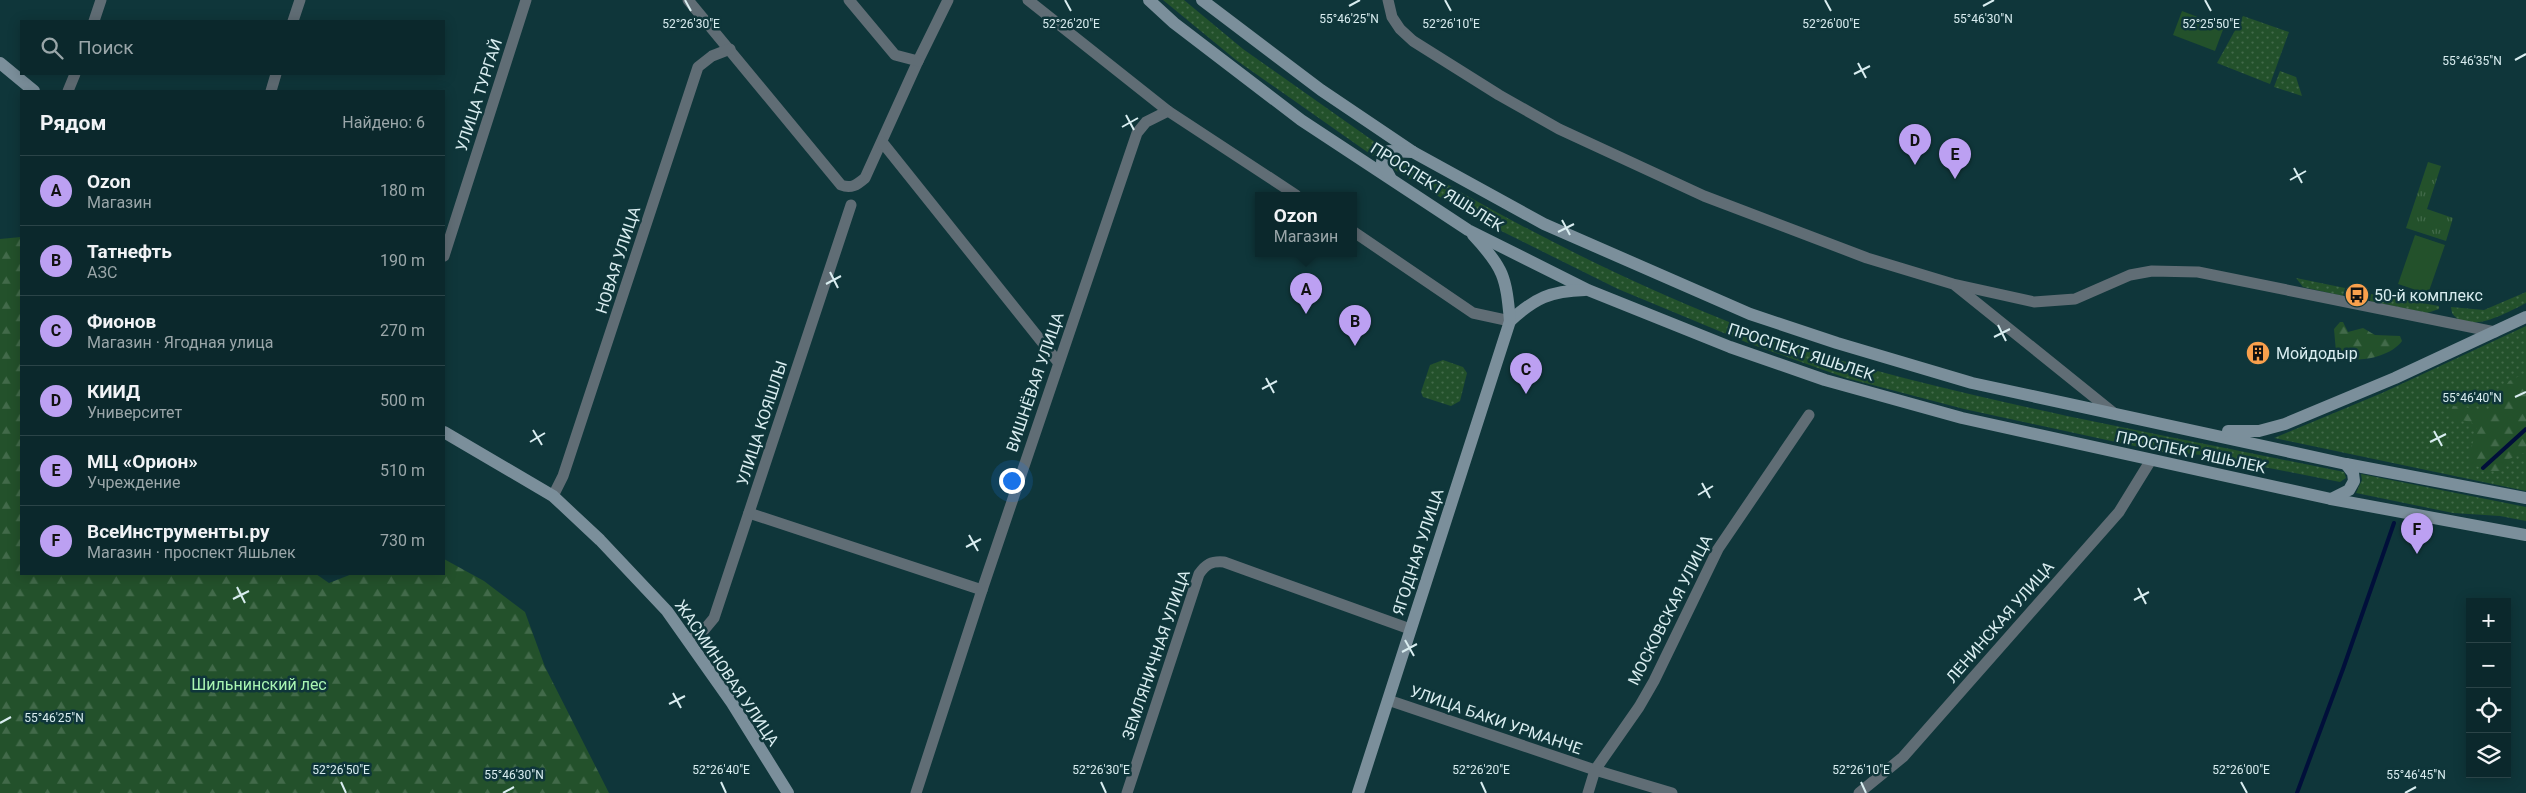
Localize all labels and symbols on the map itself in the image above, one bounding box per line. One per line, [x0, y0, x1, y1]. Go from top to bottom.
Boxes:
text: 55°46'25"N [1319, 12, 1379, 26]
text: 55°46'30"N [1953, 12, 2013, 26]
text: 52°26'30"E [662, 17, 720, 31]
text: 52°26'20"E [1042, 17, 1100, 31]
text: 52°26'10"E [1422, 17, 1480, 31]
text: 52°26'00"E [1802, 17, 1860, 31]
text: 52°25'50"E [2182, 17, 2240, 31]
street label: УЛИЦА ТУРГАЙ [452, 36, 506, 154]
text: 55°46'35"N [2442, 54, 2502, 68]
pin: D [1899, 124, 1931, 165]
street label: ПРОСПЕКТ ЯШЬЛЕК [1367, 138, 1507, 236]
pin: E [1939, 138, 1971, 179]
street label: НОВАЯ УЛИЦА [592, 203, 644, 316]
pin: A [1290, 273, 1322, 314]
bus stop icon: 50-й комплекс [2344, 282, 2370, 308]
place label: 50-й комплекс [2374, 286, 2483, 305]
pin: B [1339, 305, 1371, 346]
street label: ВИШНЁВАЯ УЛИЦА [1002, 309, 1068, 454]
street label: ПРОСПЕКТ ЯШЬЛЕК [1725, 319, 1877, 385]
building icon: Мойдодыр [2245, 340, 2271, 366]
place label: Мойдодыр [2276, 344, 2358, 363]
pin: C [1510, 353, 1542, 394]
street label: УЛИЦА КОЯШЛЫ [733, 358, 791, 488]
text: 55°46'40"N [2442, 391, 2502, 405]
street label: ПРОСПЕКТ ЯШЬЛЕК [2114, 427, 2268, 477]
your location [999, 468, 1025, 494]
street label: ЯГОДНАЯ УЛИЦА [1389, 486, 1448, 618]
pin: F [2401, 513, 2433, 554]
street label: МОСКОВСКАЯ УЛИЦА [1624, 531, 1716, 688]
street label: ЛЕНИНСКАЯ УЛИЦА [1942, 557, 2058, 687]
street label: ЗЕМЛЯНИЧНАЯ УЛИЦА [1118, 567, 1194, 743]
street label: ЖАСМИНОВАЯ УЛИЦА [671, 596, 783, 750]
park label: Шильнинский лес [191, 675, 327, 694]
street label: УЛИЦА БАКИ УРМАНЧЕ [1407, 682, 1585, 758]
text: 55°46'25"N [24, 711, 84, 725]
text: 52°26'50"E [312, 763, 370, 777]
text: 52°26'40"E [692, 763, 750, 777]
text: 52°26'30"E [1072, 763, 1130, 777]
text: 52°26'20"E [1452, 763, 1510, 777]
text: 52°26'10"E [1832, 763, 1890, 777]
text: 52°26'00"E [2212, 763, 2270, 777]
text: 55°46'30"N [484, 768, 544, 782]
text: 55°46'45"N [2386, 768, 2446, 782]

